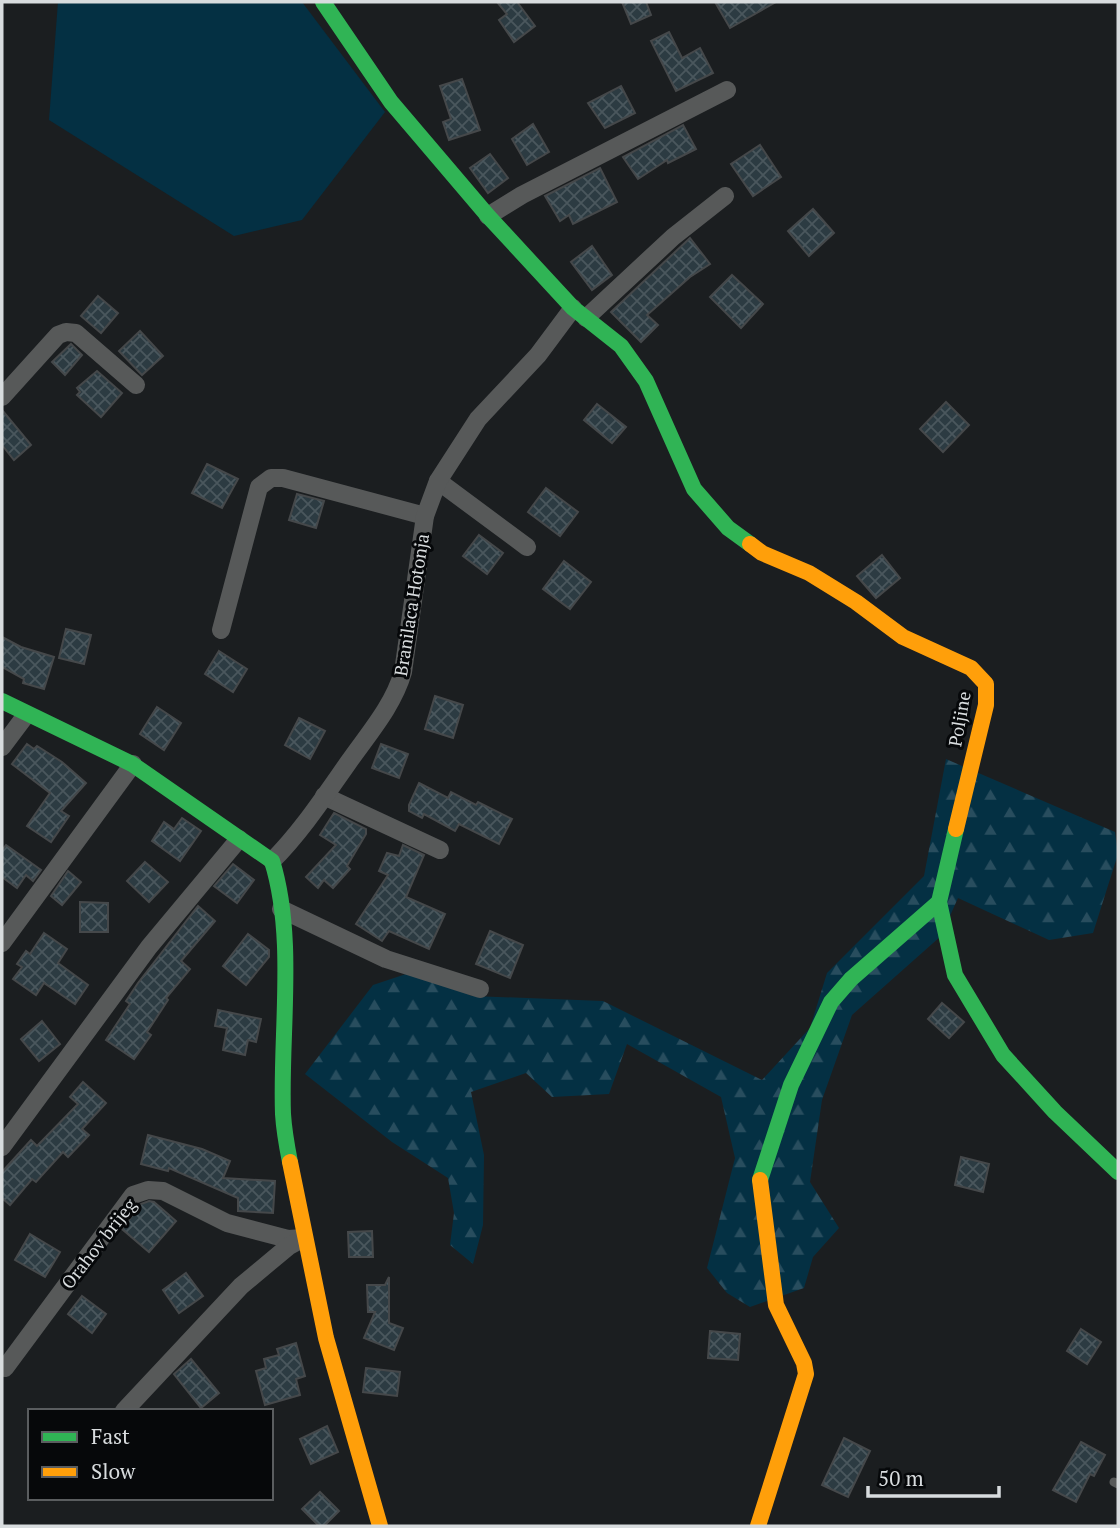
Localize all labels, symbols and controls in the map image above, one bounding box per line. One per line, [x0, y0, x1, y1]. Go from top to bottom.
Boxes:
street label: Branilaca Hotonja [388, 532, 434, 678]
street label: Poljine [942, 689, 976, 748]
street label: Orahov brijeg [55, 1193, 142, 1294]
legend [28, 1409, 273, 1500]
text: Fast [91, 1422, 130, 1450]
scale bar [868, 1454, 999, 1498]
text: Slow [91, 1457, 136, 1485]
text: 50 m [878, 1464, 924, 1492]

